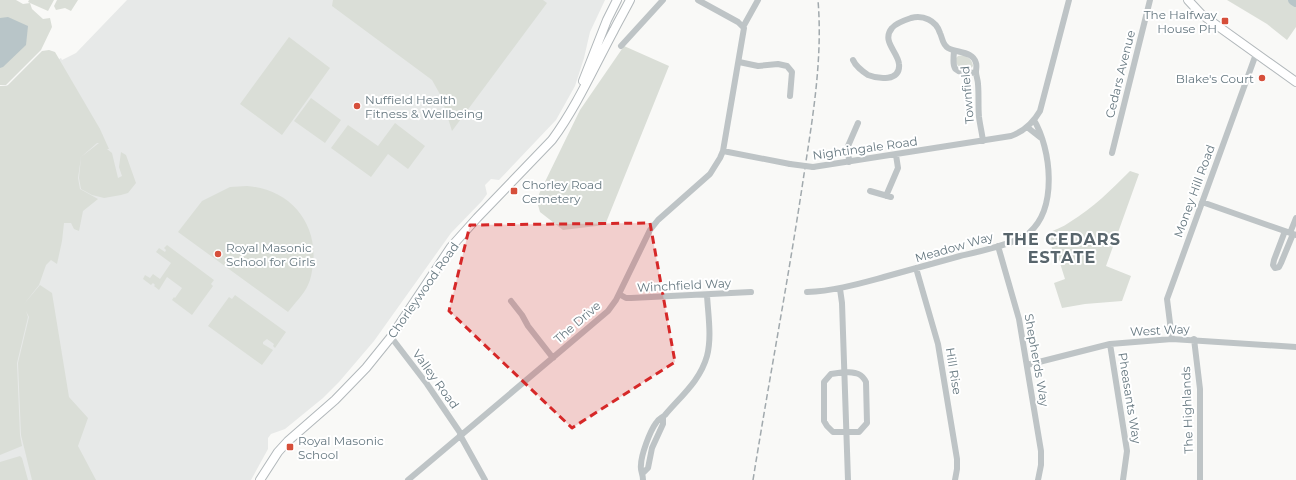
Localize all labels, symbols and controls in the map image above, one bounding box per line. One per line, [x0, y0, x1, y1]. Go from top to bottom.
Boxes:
place label: The Halfway House PH [1144, 7, 1217, 36]
marker: The Halfway House PH [1220, 16, 1230, 26]
street label: Cedars Avenue [1102, 29, 1138, 119]
street label: Townfield [957, 65, 977, 125]
place label: Blake's Court [1176, 71, 1254, 86]
marker: Blake's Court [1257, 73, 1267, 83]
place label: Nuffield Health Fitness & Wellbeing [365, 92, 483, 121]
marker: Nuffield Health Fitness & Wellbeing [352, 101, 362, 111]
street label: Nightingale Road [812, 133, 918, 163]
street label: Money Hill Road [1170, 142, 1218, 240]
place label: Chorley Road Cemetery [522, 177, 602, 206]
marker: Chorley Road Cemetery [509, 186, 519, 196]
street label: Meadow Way [913, 229, 995, 265]
district label: THE CEDARS ESTATE [1003, 230, 1121, 267]
street label: Chorleywood Road [384, 239, 462, 341]
place label: Royal Masonic School for Girls [226, 240, 315, 269]
marker: Royal Masonic School for Girls [213, 249, 223, 259]
street label: Winchfield Way [637, 275, 732, 295]
street label: The Drive [551, 298, 603, 346]
street label: Shepherds Way [1021, 312, 1053, 408]
street label: West Way [1130, 321, 1191, 339]
street label: Valley Road [410, 346, 462, 412]
street label: Hill Rise [943, 346, 965, 396]
street label: Pheasants Way [1115, 351, 1145, 445]
street label: The Highlands [1178, 366, 1196, 454]
place label: Royal Masonic School [298, 433, 384, 462]
marker: Royal Masonic School [285, 442, 295, 452]

